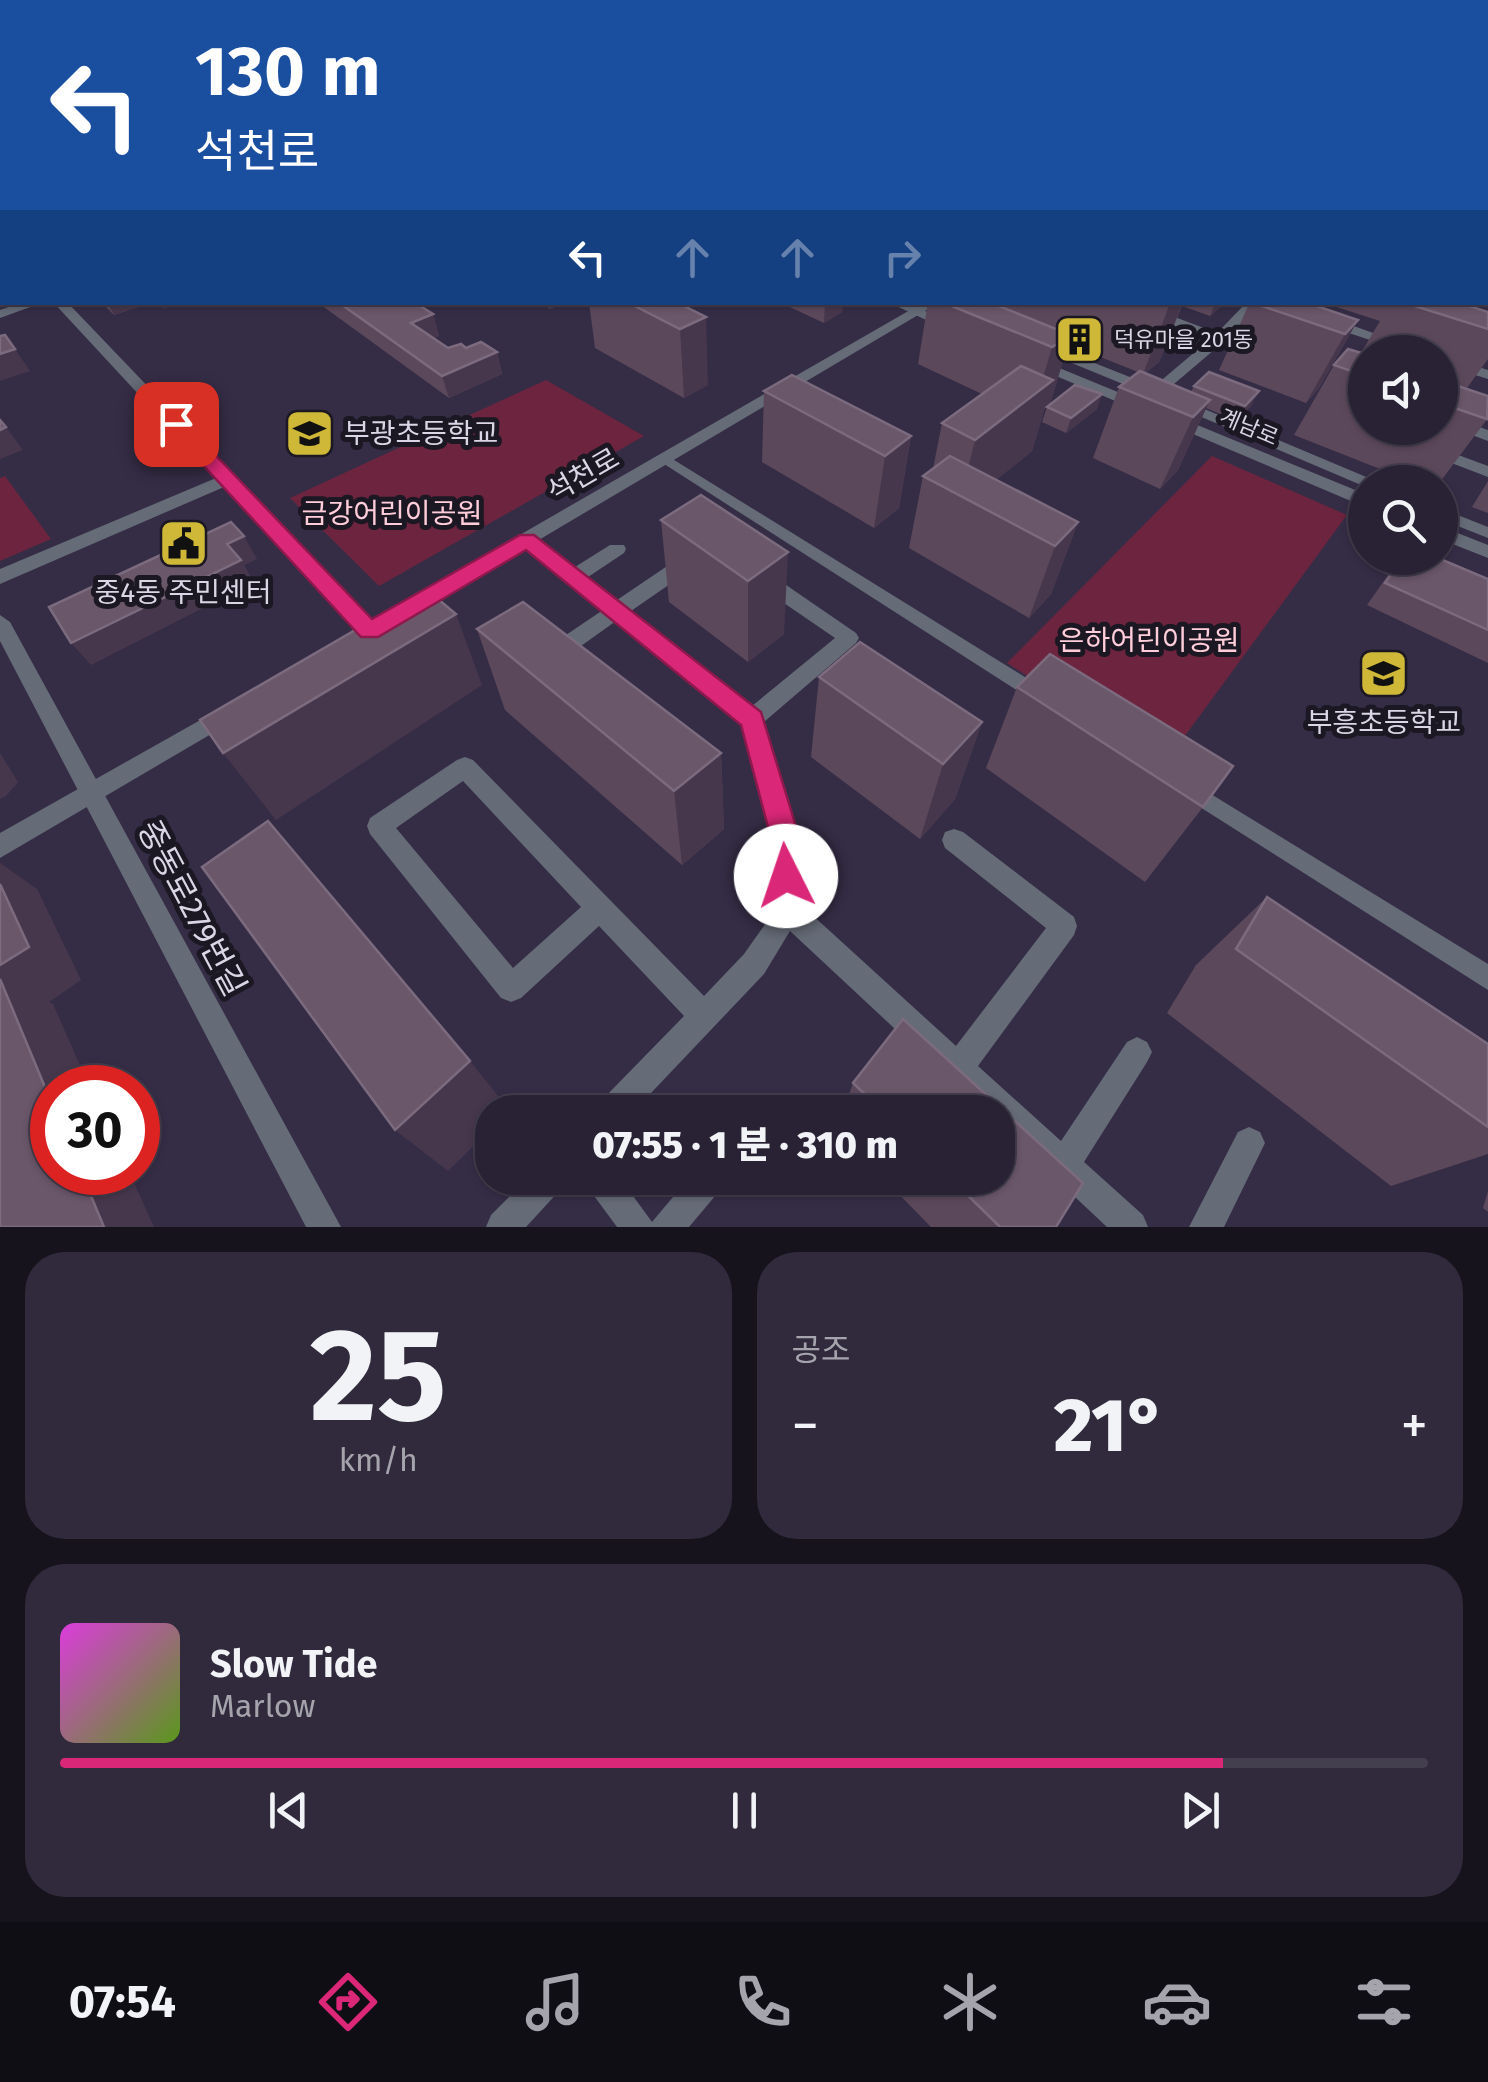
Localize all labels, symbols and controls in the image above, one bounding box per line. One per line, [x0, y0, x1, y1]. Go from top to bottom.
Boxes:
text: 130 m [195, 30, 381, 114]
icon: left [30, 40, 160, 170]
text: 석천로 [195, 125, 319, 179]
icon: left [560, 230, 615, 285]
icon: ahead [665, 230, 720, 285]
icon: ahead [770, 230, 825, 285]
icon: right [875, 230, 930, 285]
building icon: 덕유마을 201동 [1053, 313, 1105, 365]
place label: 덕유마을 201동 [1114, 326, 1253, 353]
map controls [1348, 335, 1458, 575]
button: sound [1348, 335, 1458, 445]
pin [134, 382, 219, 467]
icon: arrive [149, 397, 204, 452]
street label: 계남로 [1216, 403, 1282, 451]
school or university icon: 부광초등학교 [283, 407, 335, 459]
place label: 부광초등학교 [344, 417, 499, 450]
street label: 석천로 [541, 441, 625, 509]
button: search [1348, 465, 1458, 575]
park label: 금강어린이공원 [302, 497, 482, 530]
public building icon: 중4동 주민센터 [157, 518, 209, 570]
place label: 중4동 주민센터 [95, 576, 271, 609]
park label: 은하어린이공원 [1059, 624, 1239, 657]
school or university icon: 부흥초등학교 [1358, 648, 1410, 700]
place label: 부흥초등학교 [1307, 706, 1461, 739]
street label: 중동로279번길 [130, 814, 254, 1002]
position arrow [734, 824, 838, 928]
speed limit sign: 30 [30, 1065, 160, 1195]
text: 07:55 · 1 분 · 310 m [592, 1122, 898, 1168]
text: 25 [310, 1298, 447, 1454]
text: 공조 [792, 1331, 850, 1369]
text: 21° [1054, 1381, 1166, 1471]
text: − [792, 1393, 819, 1459]
text: + [1401, 1393, 1428, 1459]
text: km/h [339, 1441, 418, 1479]
text: Slow Tide [210, 1641, 378, 1687]
text: Marlow [210, 1687, 316, 1725]
icon: previous [261, 1783, 316, 1838]
icon: pause [717, 1783, 772, 1838]
icon: next [1173, 1783, 1228, 1838]
icon: directions [313, 1967, 383, 2037]
icon: music [520, 1967, 590, 2037]
icon: phone [728, 1967, 798, 2037]
icon: climate [935, 1967, 1005, 2037]
icon: car [1142, 1967, 1212, 2037]
icon: filters [1349, 1967, 1419, 2037]
text: 07:54 [69, 1975, 176, 2029]

